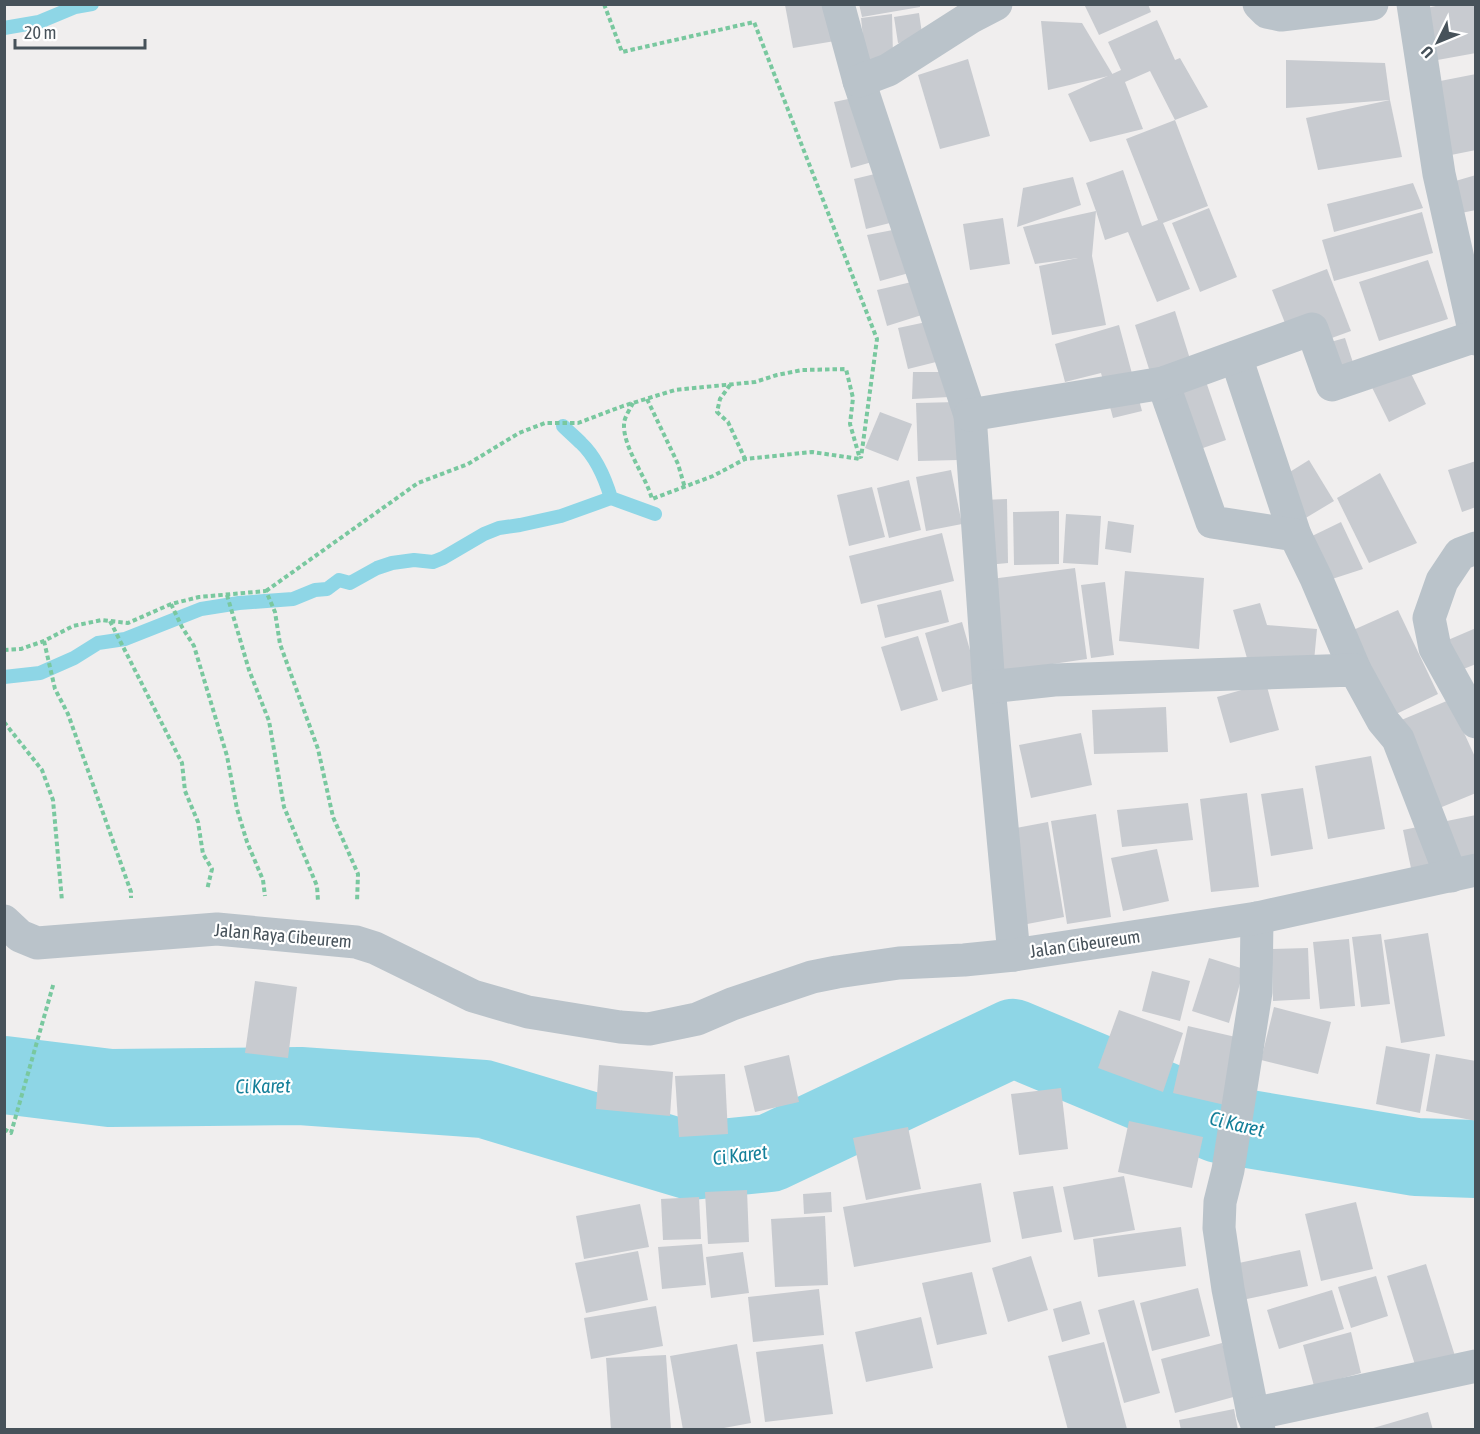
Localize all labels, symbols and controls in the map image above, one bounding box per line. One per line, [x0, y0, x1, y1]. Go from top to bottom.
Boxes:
scale bar [15, 12, 146, 50]
north arrow [1408, 12, 1468, 72]
text: 20 m [24, 22, 56, 43]
text: U [1417, 43, 1437, 62]
street label: Jalan Raya Cibeurem [213, 919, 353, 952]
street label: Jalan Cibeureum [1028, 925, 1141, 962]
water label: Ci Karet [235, 1074, 291, 1097]
water label: Ci Karet [1208, 1106, 1267, 1141]
water label: Ci Karet [711, 1140, 769, 1169]

